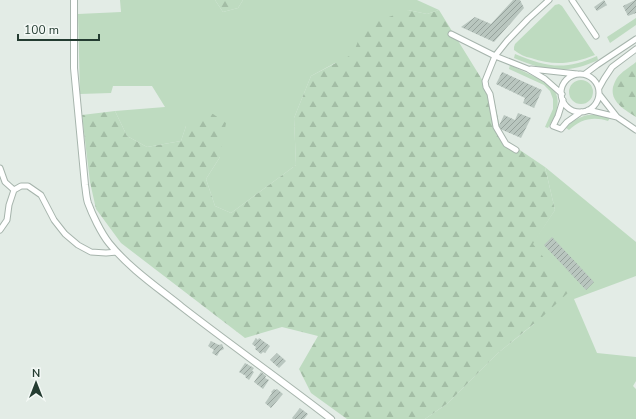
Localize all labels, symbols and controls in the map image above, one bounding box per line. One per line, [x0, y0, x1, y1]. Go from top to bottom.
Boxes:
scale bar [18, 16, 99, 42]
text: 100 m [24, 22, 59, 38]
north arrow [16, 363, 56, 403]
text: N [32, 366, 40, 381]

